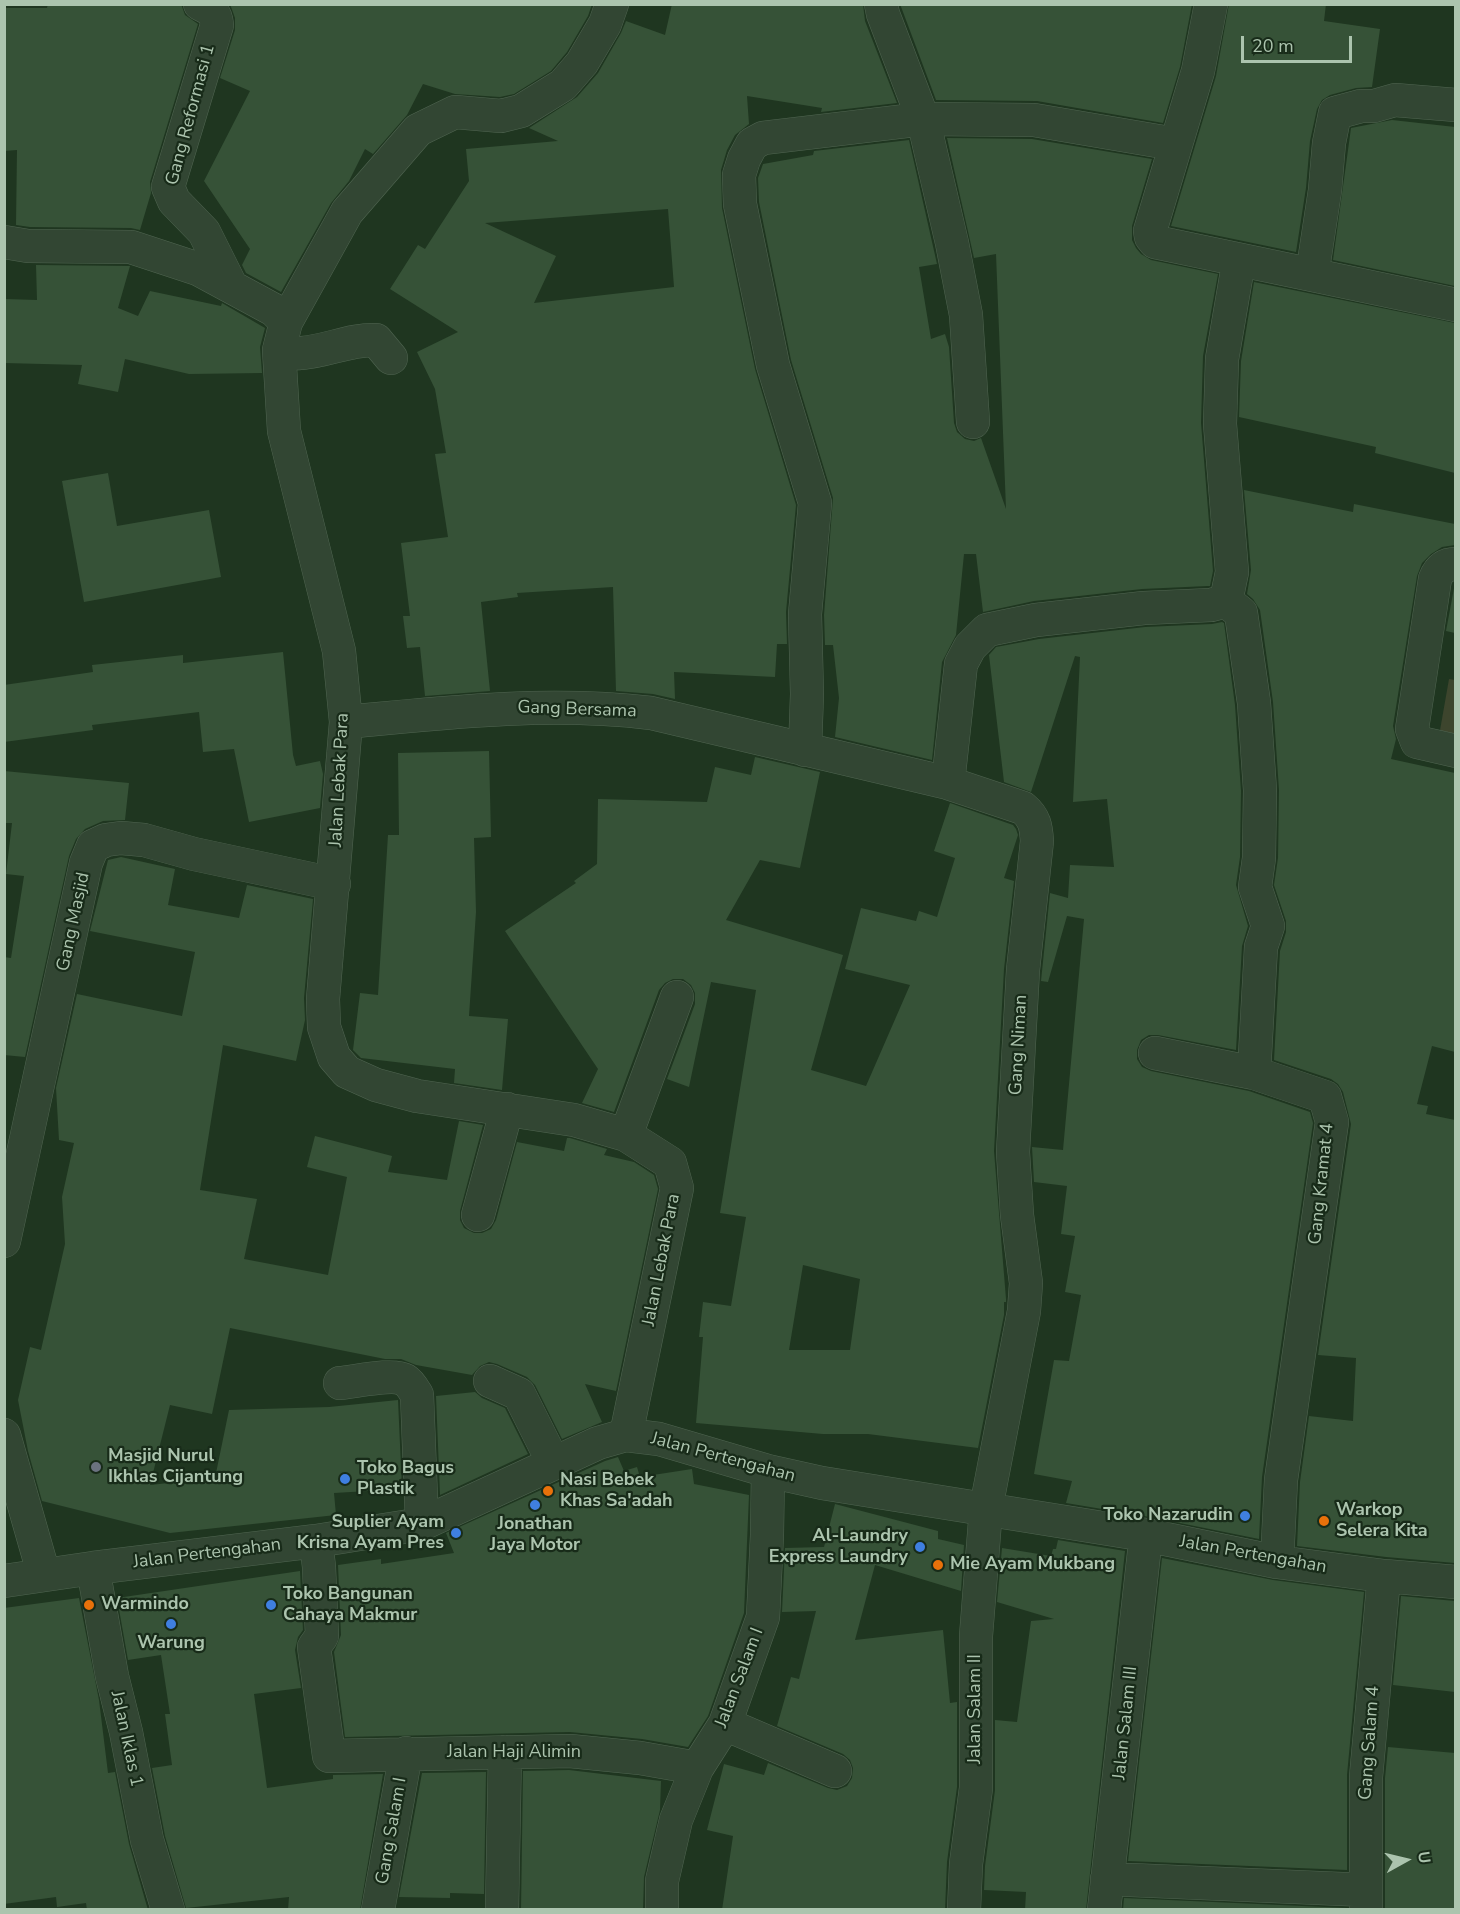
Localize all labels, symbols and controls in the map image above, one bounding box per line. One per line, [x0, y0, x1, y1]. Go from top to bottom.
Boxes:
scale bar [1244, 24, 1355, 62]
text: 20 m [1252, 34, 1294, 58]
street label: Gang Reformasi 1 [162, 42, 220, 188]
street label: Gang Bersama [517, 697, 637, 723]
street label: Jalan Lebak Para [326, 712, 354, 848]
street label: Gang Masjid [53, 871, 95, 973]
street label: Gang Niman [1006, 994, 1032, 1096]
street label: Gang Kramat 4 [1305, 1122, 1339, 1246]
street label: Jalan Lebak Para [639, 1192, 685, 1328]
street label: Jalan Pertengahan [648, 1428, 798, 1488]
place label: Masjid Nurul Ikhlas Cijantung [108, 1446, 243, 1488]
place label: Toko Bagus Plastik [357, 1458, 454, 1500]
marker: Masjid Nurul Ikhlas Cijantung [89, 1460, 103, 1474]
place label: Nasi Bebek Khas Sa'adah [560, 1470, 673, 1512]
marker: Toko Bagus Plastik [338, 1472, 352, 1486]
marker: Nasi Bebek Khas Sa'adah [541, 1484, 555, 1498]
marker: Jonathan Jaya Motor [528, 1498, 542, 1512]
place label: Warkop Selera Kita [1336, 1500, 1427, 1543]
place label: Toko Nazarudin [1103, 1505, 1233, 1527]
marker: Toko Nazarudin [1238, 1509, 1252, 1523]
place label: Suplier Ayam Krisna Ayam Pres [297, 1512, 444, 1555]
place label: Jonathan Jaya Motor [490, 1514, 580, 1556]
marker: Warkop Selera Kita [1317, 1514, 1331, 1528]
marker: Suplier Ayam Krisna Ayam Pres [449, 1526, 463, 1540]
place label: Al-Laundry Express Laundry [769, 1526, 908, 1568]
street label: Jalan Pertengahan [1178, 1531, 1328, 1579]
street label: Jalan Pertengahan [132, 1534, 282, 1574]
marker: Al-Laundry Express Laundry [913, 1540, 927, 1554]
place label: Mie Ayam Mukbang [950, 1554, 1115, 1576]
marker: Mie Ayam Mukbang [931, 1558, 945, 1572]
place label: Toko Bangunan Cahaya Makmur [283, 1584, 417, 1626]
place label: Warmindo [101, 1594, 189, 1616]
marker: Warmindo [82, 1598, 96, 1612]
marker: Toko Bangunan Cahaya Makmur [264, 1598, 278, 1612]
marker: Warung [164, 1617, 178, 1631]
street label: Jalan Salam I [711, 1625, 769, 1731]
place label: Warung [137, 1633, 205, 1655]
street label: Jalan Salam II [965, 1654, 987, 1764]
street label: Jalan Salam III [1109, 1665, 1143, 1781]
street label: Gang Salam 4 [1355, 1685, 1385, 1801]
street label: Jalan Iklas 1 [105, 1689, 147, 1789]
street label: Jalan Haji Alimin [447, 1742, 581, 1764]
street label: Gang Salam I [372, 1776, 412, 1886]
north arrow [1376, 1830, 1436, 1890]
text: U [1412, 1850, 1436, 1865]

